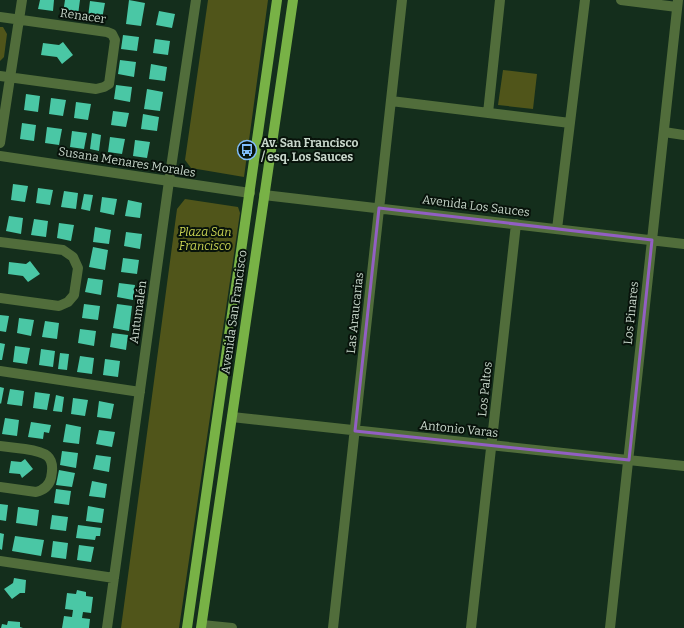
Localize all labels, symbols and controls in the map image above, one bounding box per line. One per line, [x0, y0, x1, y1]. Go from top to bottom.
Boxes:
street label: Renacer [59, 6, 108, 26]
place label: Av. San Francisco / esq. Los Sauces [260, 136, 359, 164]
bus stop icon: Av. San Francisco / esq. Los Sauces [236, 139, 258, 161]
street label: Susana Menares Morales [57, 144, 197, 180]
street label: Avenida Los Sauces [421, 192, 531, 220]
park label: Plaza San Francisco [178, 225, 232, 253]
street label: Avenida San Francisco [218, 249, 250, 375]
street label: Las Araucarias [344, 271, 366, 354]
street label: Antumalén [127, 279, 149, 344]
street label: Los Pinares [621, 280, 641, 345]
street label: Los Paltos [475, 361, 495, 417]
street label: Antonio Varas [419, 418, 499, 440]

